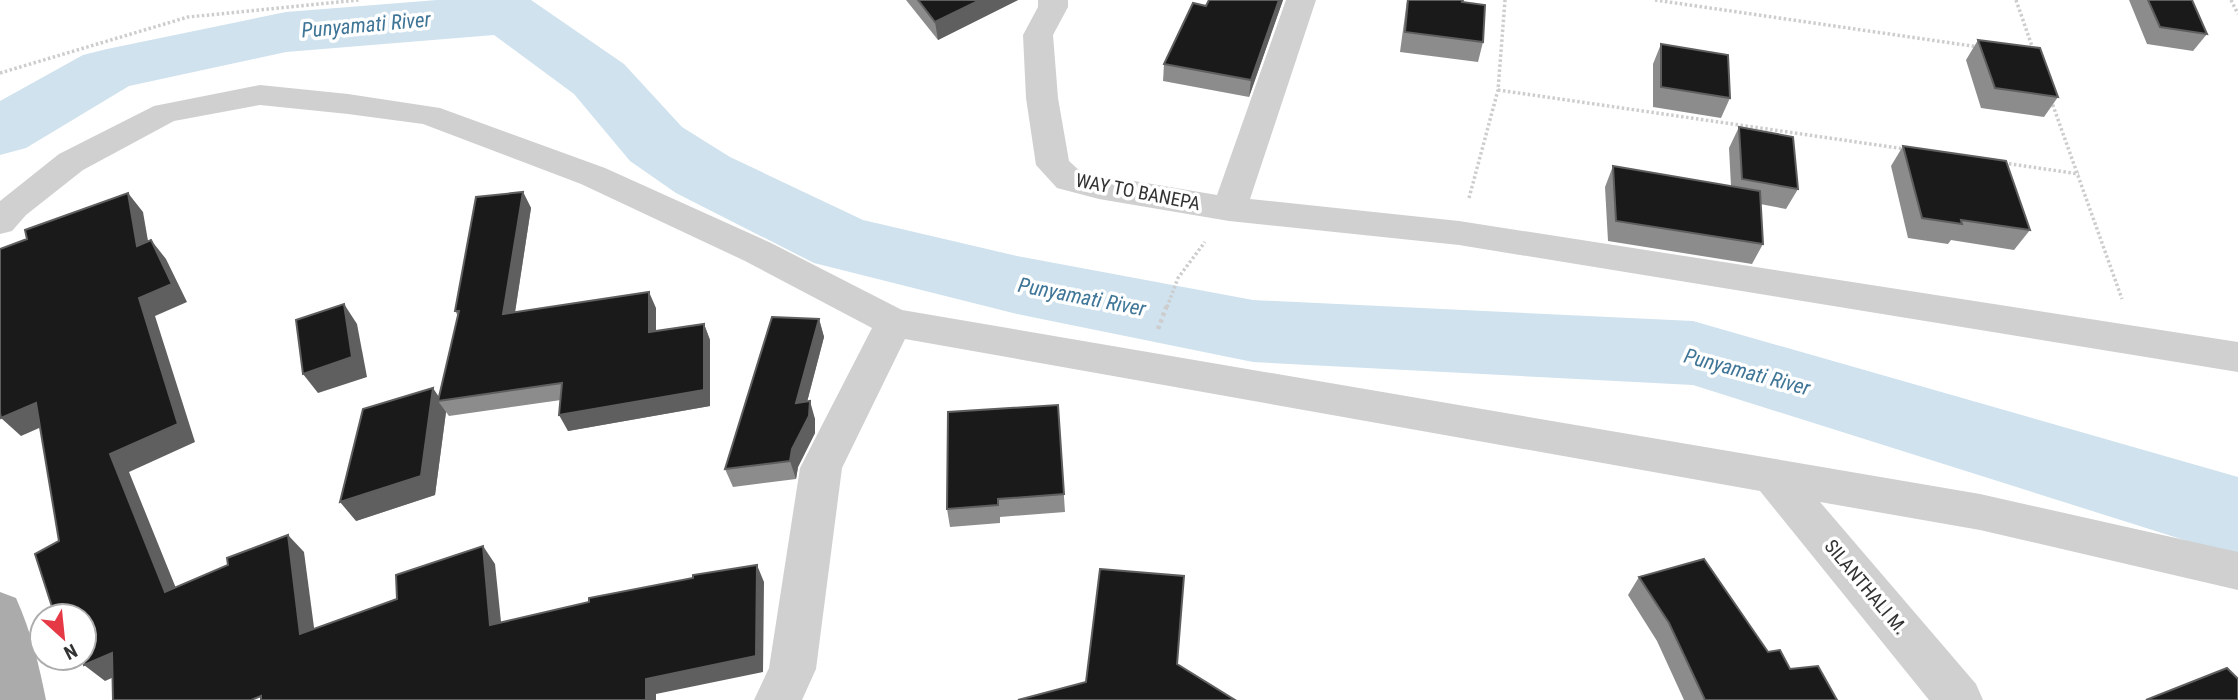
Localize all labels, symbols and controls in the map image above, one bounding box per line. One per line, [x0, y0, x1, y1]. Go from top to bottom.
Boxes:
water label: Punyamati River [300, 7, 432, 43]
street label: WAY TO BANEPA [1074, 169, 1202, 215]
water label: Punyamati River [1016, 273, 1149, 321]
water label: Punyamati River [1681, 344, 1813, 401]
street label: SILANTHALI M. [1820, 535, 1912, 639]
north arrow [28, 602, 98, 672]
text: N [60, 639, 81, 665]

